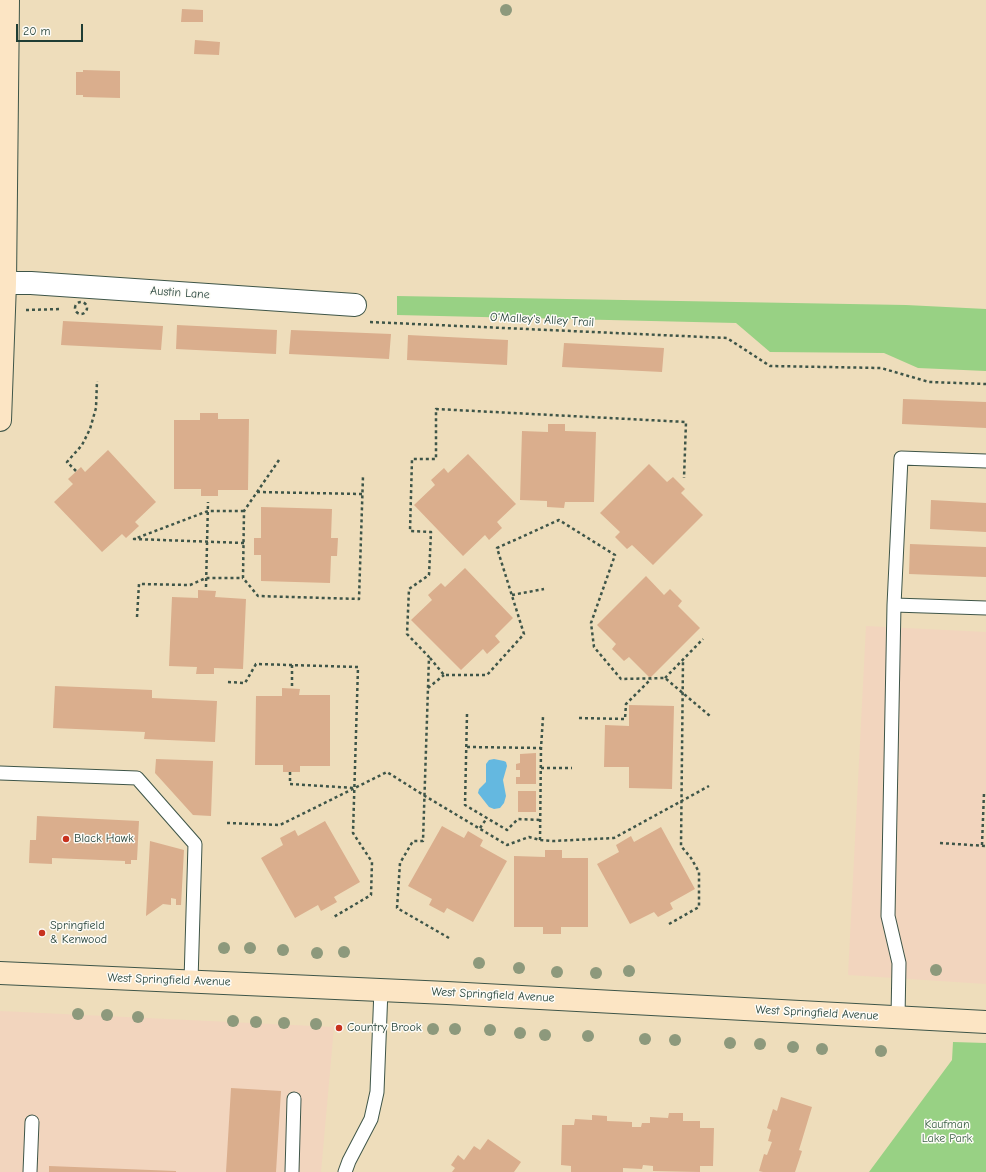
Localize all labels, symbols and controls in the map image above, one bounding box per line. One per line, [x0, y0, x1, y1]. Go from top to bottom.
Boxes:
scale bar [18, 16, 85, 42]
text: 20 m [23, 24, 51, 38]
street label: Austin Lane [150, 284, 210, 302]
street label: O'Malley's Alley Trail [490, 310, 594, 330]
place label: Black Hawk [74, 832, 134, 846]
marker: Black Hawk [61, 834, 71, 844]
place label: Springfield & Kenwood [50, 919, 107, 947]
marker: Springfield & Kenwood [37, 928, 47, 938]
street label: West Springfield Avenue [107, 971, 231, 989]
street label: West Springfield Avenue [431, 985, 555, 1005]
street label: West Springfield Avenue [755, 1003, 879, 1023]
place label: Country Brook [347, 1021, 422, 1035]
marker: Country Brook [334, 1023, 344, 1033]
park label: Kaufman Lake Park [922, 1118, 972, 1146]

